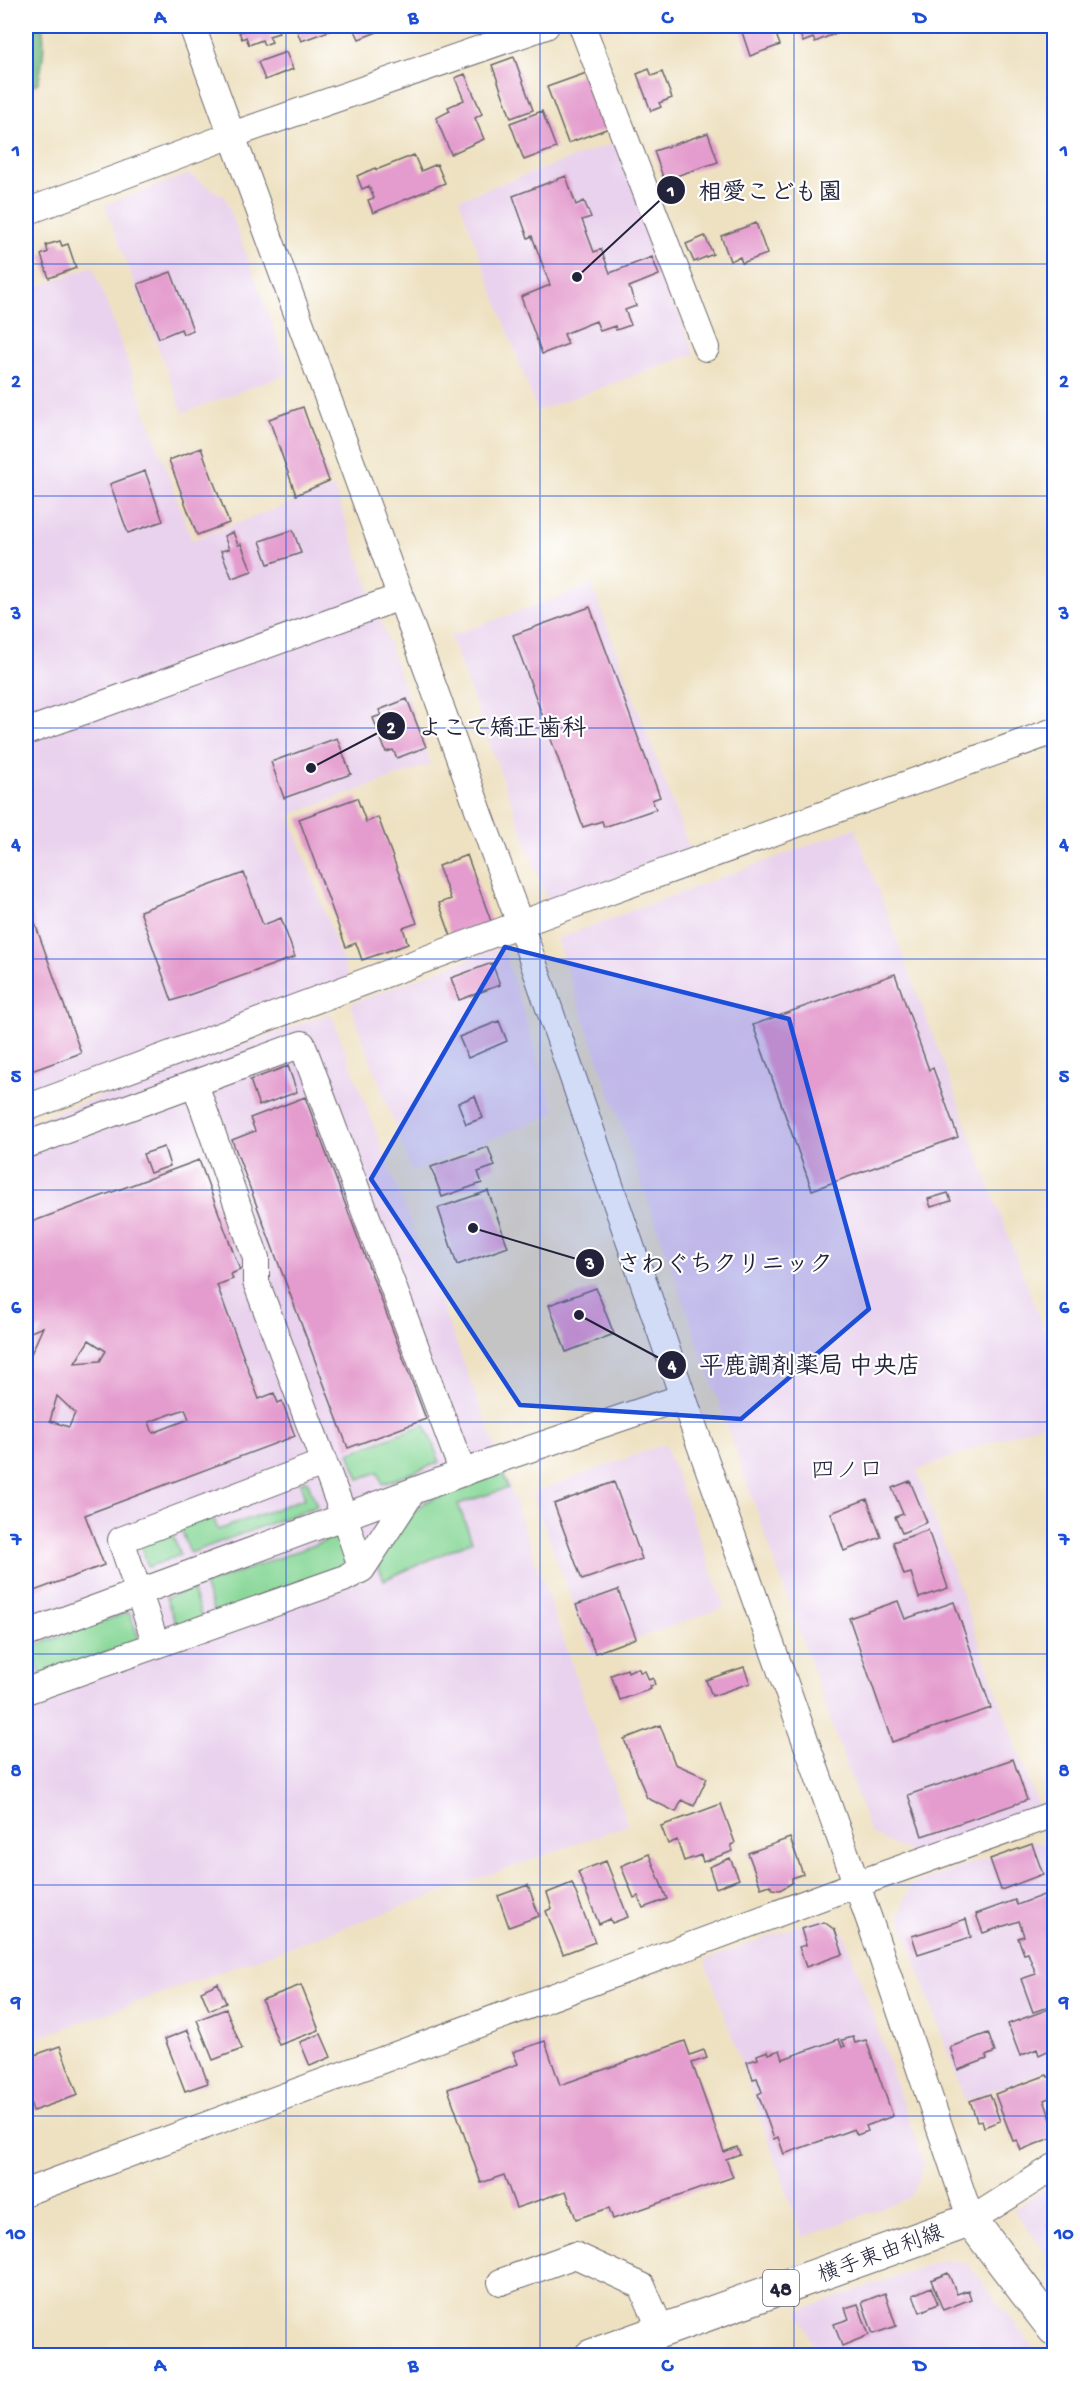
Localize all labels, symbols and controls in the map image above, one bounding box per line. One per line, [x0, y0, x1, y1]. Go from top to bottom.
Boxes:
text: A [153, 8, 168, 31]
text: B [407, 8, 419, 31]
text: C [661, 8, 675, 31]
text: D [911, 8, 927, 31]
text: 1 [11, 141, 20, 164]
text: 1 [1059, 141, 1068, 164]
callout: 相愛こども園 [656, 169, 854, 211]
text: 相愛こども園 [698, 179, 842, 209]
text: 1 [666, 182, 675, 203]
text: 2 [11, 372, 21, 395]
text: 2 [1059, 372, 1069, 395]
text: 3 [10, 604, 21, 627]
text: 3 [1058, 604, 1069, 627]
callout: よこて矯正歯科 [376, 705, 598, 747]
text: よこて矯正歯科 [418, 715, 586, 745]
text: 2 [387, 719, 396, 740]
text: 4 [10, 835, 21, 858]
text: 4 [1058, 835, 1069, 858]
text: 5 [11, 1067, 22, 1090]
text: 5 [1059, 1067, 1070, 1090]
callout: さわぐちクリニック [575, 1242, 845, 1284]
text: さわぐちクリニック [617, 1252, 833, 1281]
text: 3 [584, 1255, 595, 1276]
text: 6 [11, 1298, 22, 1321]
text: 6 [1059, 1298, 1070, 1321]
callout: 平鹿調剤薬局 中央店 [657, 1344, 933, 1386]
text: 平鹿調剤薬局 中央店 [699, 1353, 921, 1383]
text: 4 [667, 1357, 677, 1378]
district label: 四ノ口 [811, 1458, 883, 1487]
text: 7 [10, 1530, 23, 1553]
text: 7 [1058, 1530, 1071, 1553]
text: 8 [11, 1761, 22, 1784]
text: 8 [1059, 1761, 1070, 1784]
text: 9 [10, 1993, 21, 2016]
text: 9 [1058, 1993, 1069, 2016]
street label: 横手東由利線 [815, 2220, 948, 2291]
text: 10 [5, 2224, 26, 2247]
text: 10 [1053, 2224, 1074, 2247]
road number: 48 [763, 2270, 799, 2306]
text: A [153, 2356, 168, 2379]
text: B [407, 2356, 419, 2379]
text: C [661, 2356, 675, 2379]
text: D [911, 2356, 927, 2379]

